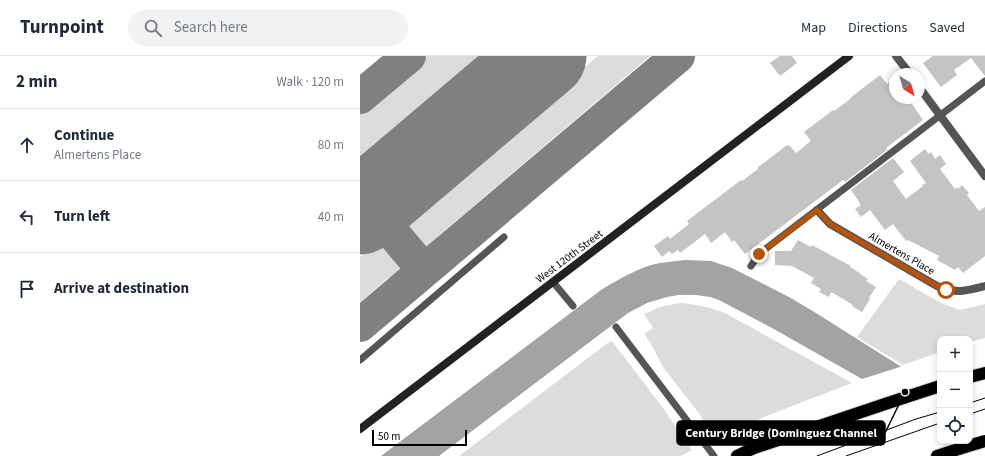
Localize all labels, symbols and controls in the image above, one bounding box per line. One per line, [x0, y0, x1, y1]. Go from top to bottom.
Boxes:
search box [128, 10, 408, 46]
text: Turnpoint [20, 14, 104, 41]
icon: search [142, 17, 164, 39]
text: Search here [174, 17, 248, 38]
text: Map [801, 18, 826, 38]
text: Directions [848, 18, 907, 38]
text: Saved [929, 18, 965, 38]
north arrow [889, 68, 925, 104]
text: 2 min [16, 70, 57, 94]
text: Walk · 120 m [276, 73, 344, 91]
text: Continue [54, 125, 114, 146]
icon: ahead [16, 134, 38, 156]
text: 80 m [318, 136, 344, 154]
text: Almertens Place [54, 146, 141, 164]
icon: left [16, 206, 38, 228]
text: Turn left [54, 206, 110, 227]
text: 40 m [318, 208, 344, 226]
street label: West 120th Street [533, 226, 606, 287]
street label: Almertens Place [866, 228, 938, 279]
route end [750, 245, 768, 263]
icon: arrive [16, 278, 38, 300]
text: Arrive at destination [54, 278, 189, 299]
route start [937, 281, 955, 299]
map controls [937, 336, 973, 444]
button: + [937, 336, 973, 372]
button: − [937, 372, 973, 408]
button: locate [937, 408, 973, 444]
callout: Century Bridge (Dominguez Channel [677, 421, 885, 445]
text: Century Bridge (Dominguez Channel [685, 425, 877, 442]
scale bar [372, 428, 467, 447]
text: 50 m [378, 429, 400, 444]

